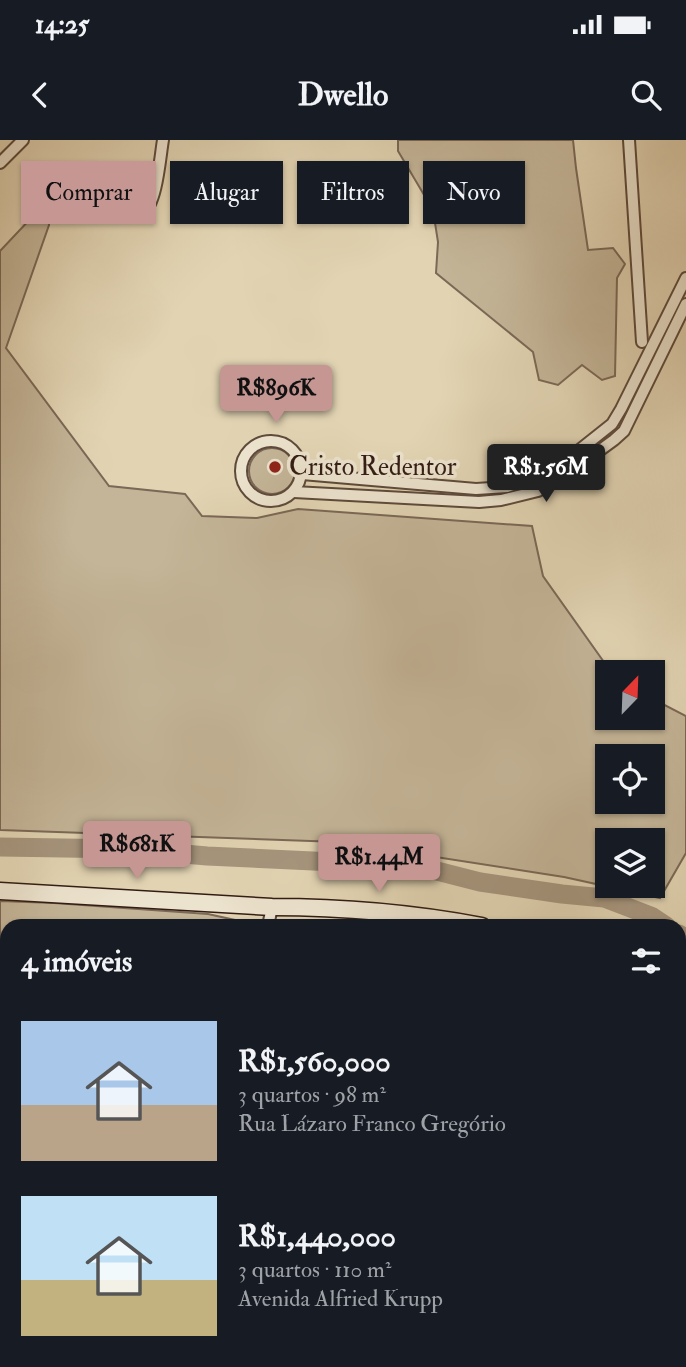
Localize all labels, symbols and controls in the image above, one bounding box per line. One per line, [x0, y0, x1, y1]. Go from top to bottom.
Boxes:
text: 14:25 [35, 9, 89, 41]
text: Dwello [298, 75, 388, 115]
icon: back [21, 76, 59, 114]
icon: search [627, 76, 665, 114]
chip: Comprar [21, 161, 156, 224]
chip: Alugar [170, 161, 283, 224]
chip: Filtros [297, 161, 409, 224]
chip: Novo [423, 161, 525, 224]
pin: R$896K [219, 366, 333, 425]
text: R$896K [236, 373, 316, 402]
pin: R$1.56M [481, 444, 611, 504]
place label: Cristo Redentor [289, 451, 457, 483]
text: R$1.56M [503, 452, 589, 481]
marker: Cristo Redentor [267, 459, 283, 475]
north arrow [595, 660, 665, 730]
map controls [595, 660, 665, 898]
button: locate [595, 744, 665, 814]
pin: R$681K [80, 822, 194, 881]
button: layers [595, 828, 665, 898]
text: R$681K [99, 829, 175, 858]
pin: R$1.44M [314, 834, 444, 894]
text: R$1.44M [334, 842, 424, 871]
icon: filters [627, 942, 665, 980]
text: 4 imóveis [21, 943, 132, 980]
text: R$1,560,000 [238, 1043, 391, 1080]
icon: home [77, 1049, 161, 1133]
text: 3 quartos · 98 m² [238, 1080, 386, 1109]
text: Rua Lázaro Franco Gregório [238, 1109, 506, 1138]
text: R$1,440,000 [238, 1218, 396, 1255]
icon: home [77, 1224, 161, 1308]
text: 3 quartos · 110 m² [238, 1255, 391, 1284]
text: Avenida Alfried Krupp [238, 1284, 443, 1313]

